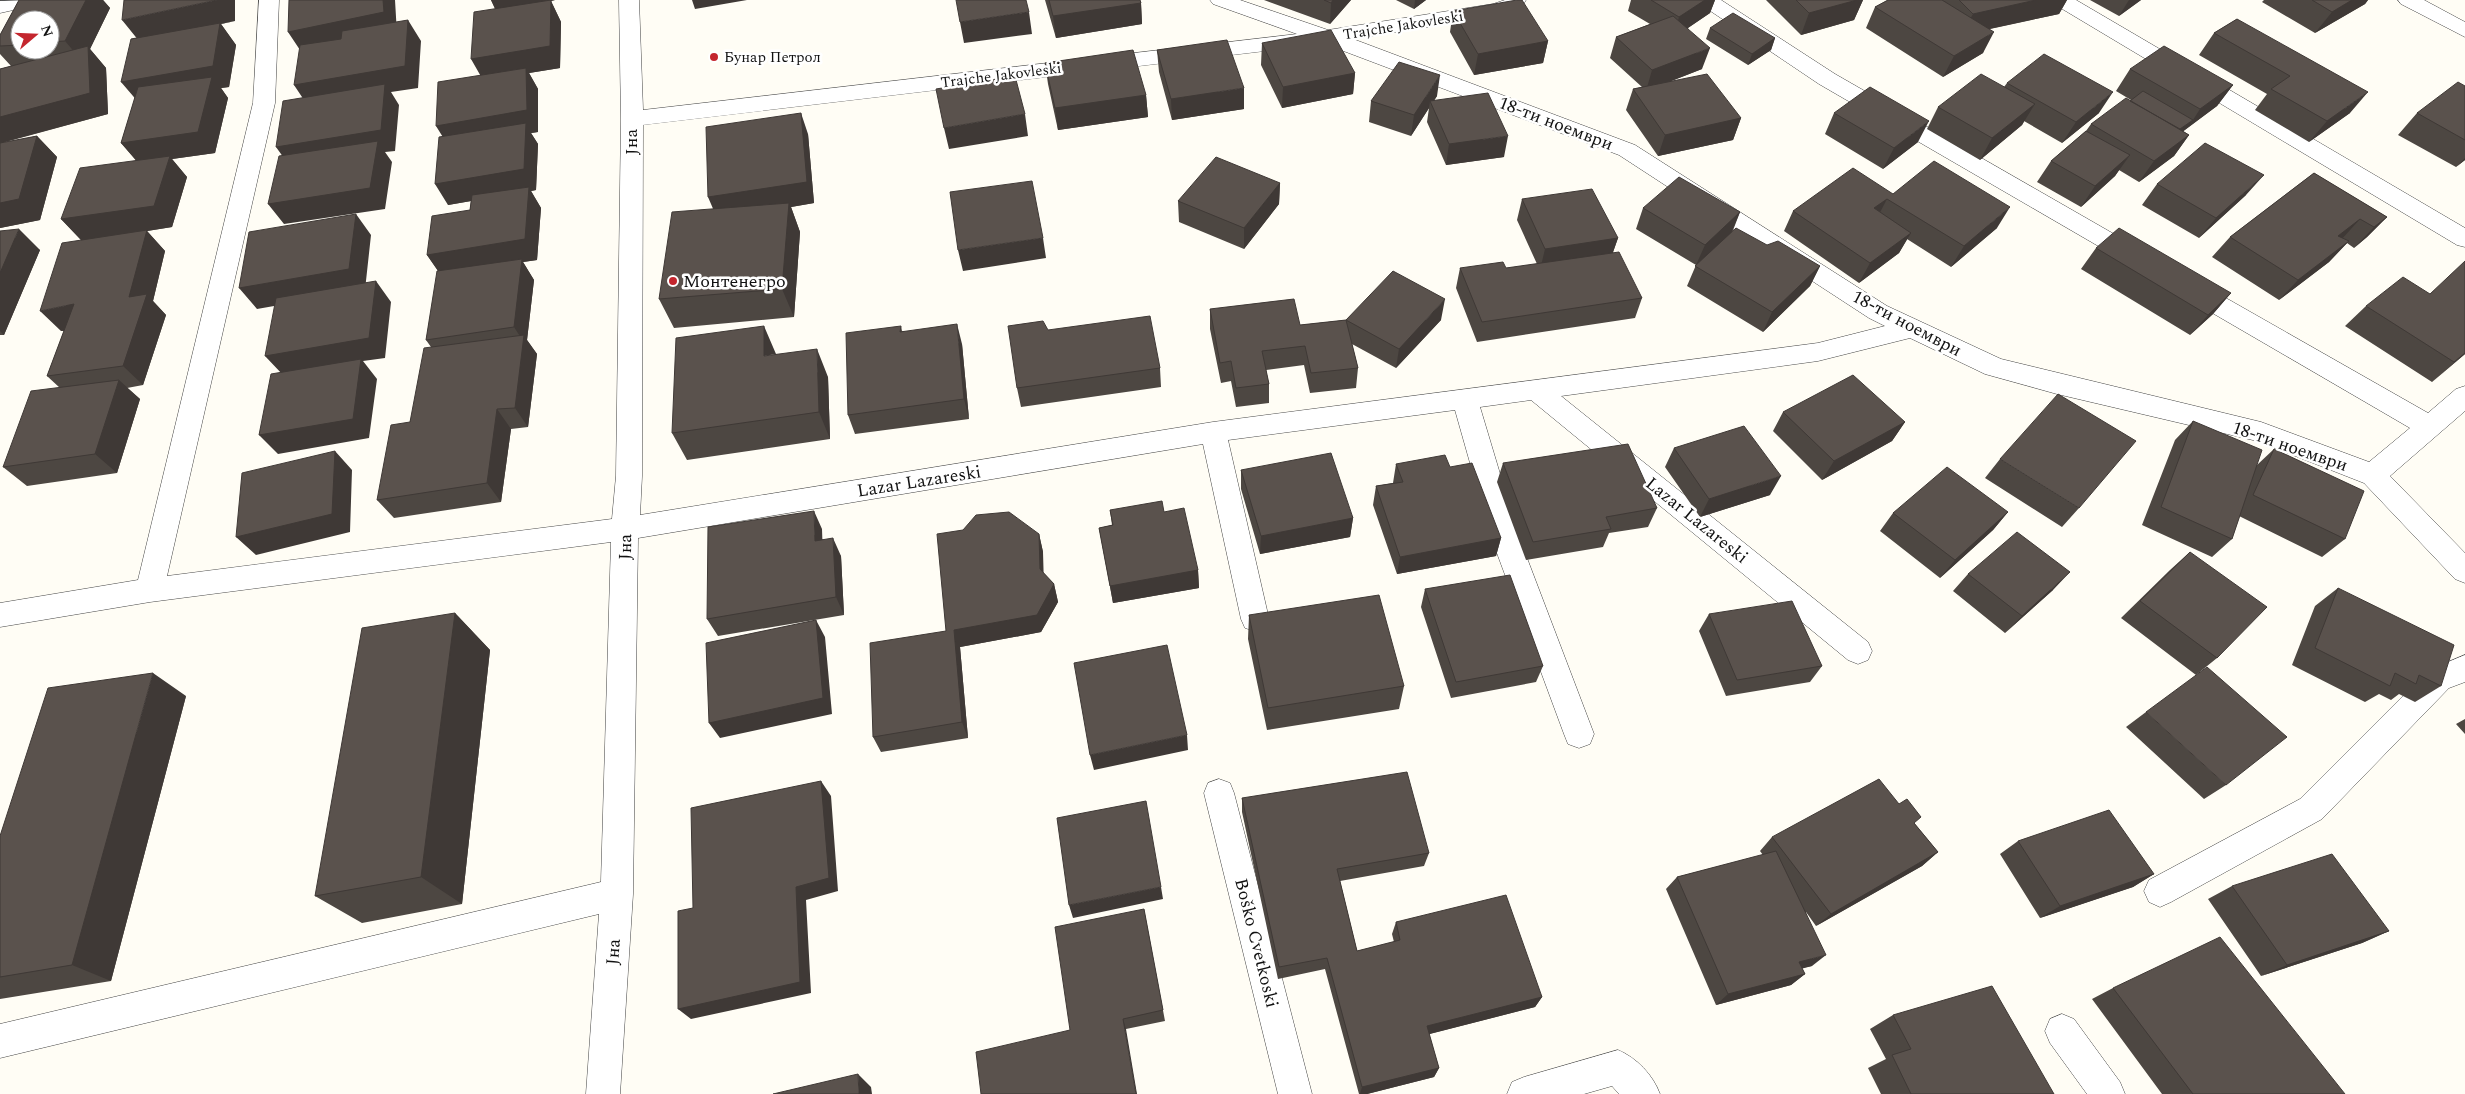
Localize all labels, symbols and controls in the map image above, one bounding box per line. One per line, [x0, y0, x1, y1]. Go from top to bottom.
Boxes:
street label: Trajche Jakovleski [1341, 5, 1465, 46]
north arrow [10, 10, 60, 60]
text: N [35, 22, 59, 40]
place label: Бунар Петрол [724, 46, 821, 69]
marker: Бунар Петрол [708, 51, 720, 63]
street label: Trajche Jakovleski [939, 57, 1063, 94]
street label: 18-ти ноември [1495, 89, 1617, 158]
street label: Јна [618, 129, 645, 155]
place label: Монтенегро [683, 268, 786, 295]
marker: Монтенегро [667, 275, 679, 287]
street label: 18-ти ноември [1847, 283, 1966, 364]
street label: 18-ти ноември [2228, 414, 2351, 479]
street label: Lazar Lazareski [855, 458, 983, 505]
street label: Lazar Lazareski [1639, 470, 1754, 570]
street label: Јна [612, 533, 639, 560]
street label: Boško Cvetkoski [1227, 875, 1286, 1011]
street label: Јна [599, 938, 628, 966]

